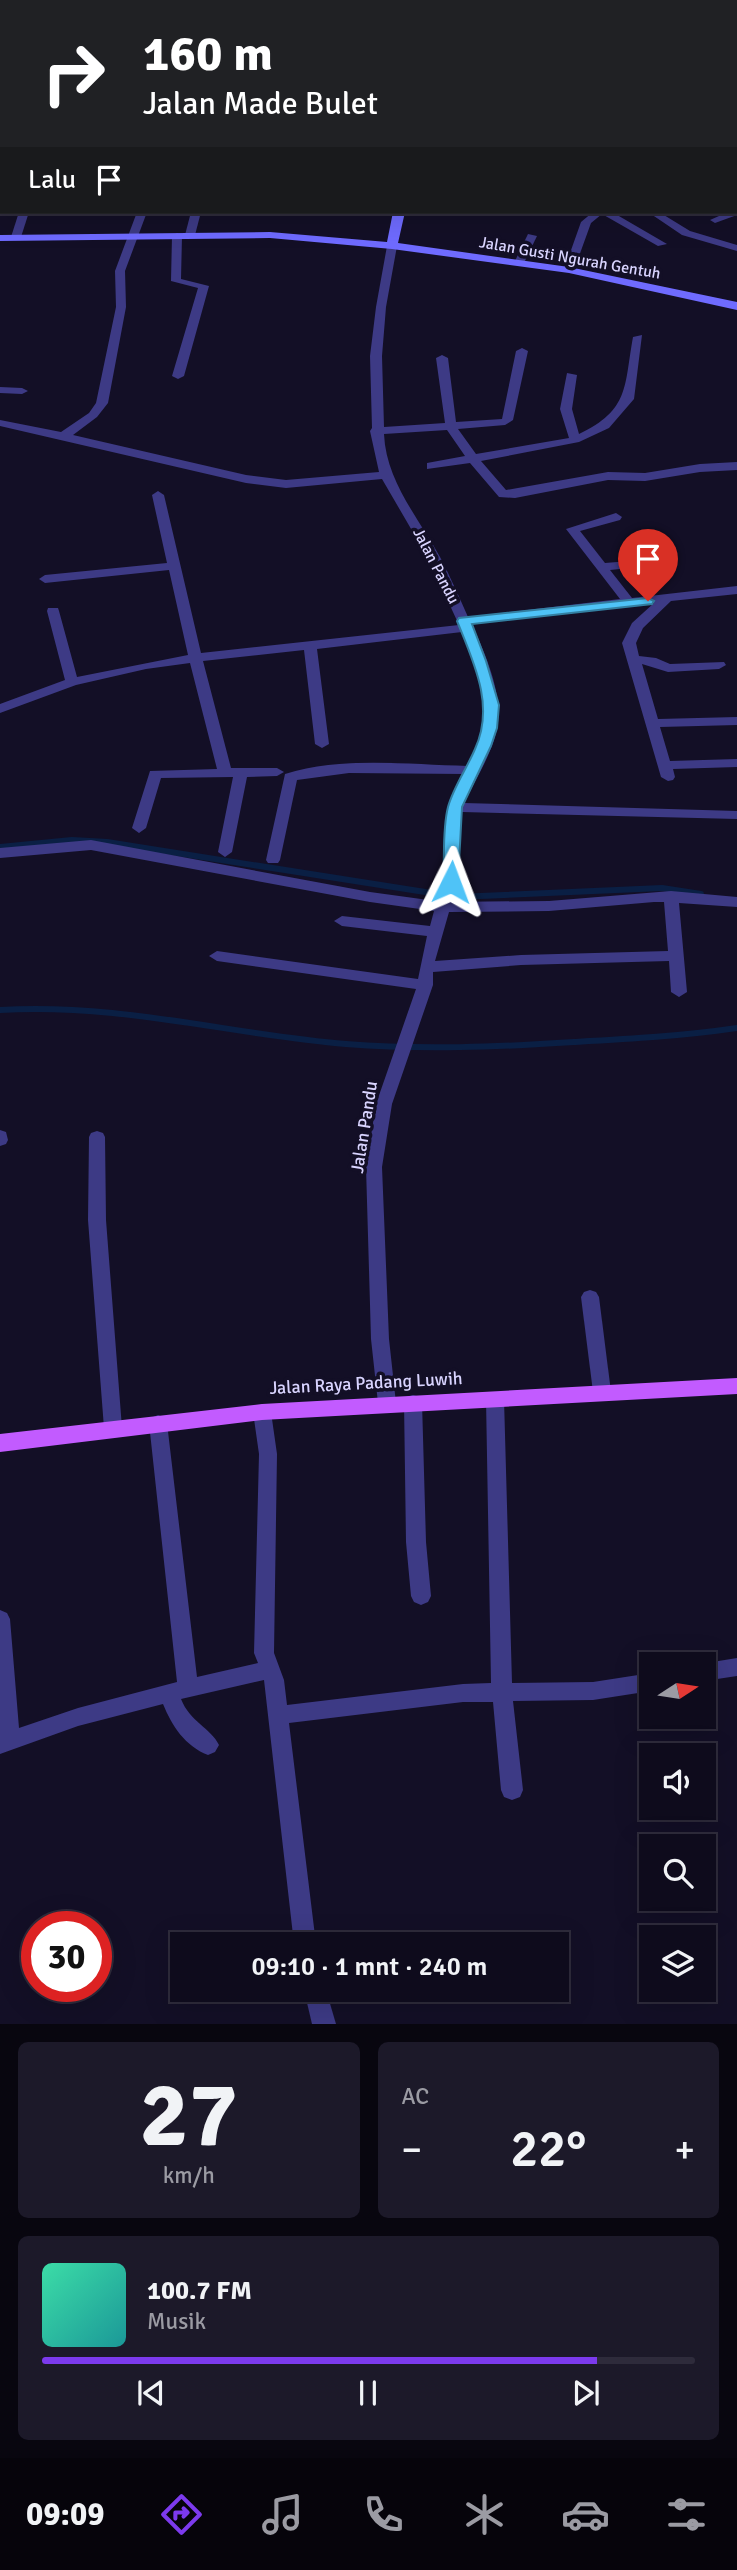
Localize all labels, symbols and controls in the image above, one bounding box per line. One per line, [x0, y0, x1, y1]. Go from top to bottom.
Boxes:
text: 160 m [143, 24, 273, 84]
icon: right [28, 28, 119, 119]
text: Jalan Made Bulet [143, 84, 378, 123]
icon: arrive [90, 161, 128, 199]
text: Lalu [28, 164, 76, 196]
street label: Jalan Gusti Ngurah Gentuh [478, 232, 662, 284]
street label: Jalan Pandu [408, 525, 464, 607]
pin [618, 529, 678, 601]
icon: arrive [629, 540, 667, 578]
position arrow [414, 845, 488, 919]
street label: Jalan Pandu [346, 1079, 382, 1175]
street label: Jalan Raya Padang Luwih [269, 1367, 463, 1399]
north arrow [639, 1652, 716, 1729]
map controls [639, 1652, 716, 2002]
button: sound [639, 1743, 716, 1820]
button: search [639, 1834, 716, 1911]
speed limit sign: 30 [21, 1911, 112, 2002]
button: layers [639, 1925, 716, 2002]
text: 09:10 · 1 mnt · 240 m [252, 1951, 487, 1983]
text: 27 [140, 2059, 238, 2172]
text: AC [402, 2082, 429, 2111]
text: 22° [510, 2117, 586, 2181]
text: − [402, 2126, 422, 2173]
text: + [674, 2126, 695, 2173]
text: km/h [163, 2161, 215, 2190]
text: 100.7 FM [147, 2275, 252, 2307]
text: Musik [147, 2307, 206, 2336]
icon: previous [132, 2374, 170, 2412]
icon: pause [349, 2374, 387, 2412]
icon: next [567, 2374, 605, 2412]
icon: directions [157, 2490, 206, 2539]
icon: music [258, 2490, 307, 2539]
icon: phone [359, 2490, 408, 2539]
icon: climate [460, 2490, 509, 2539]
icon: car [561, 2490, 610, 2539]
icon: filters [662, 2490, 711, 2539]
text: 09:09 [26, 2495, 105, 2534]

